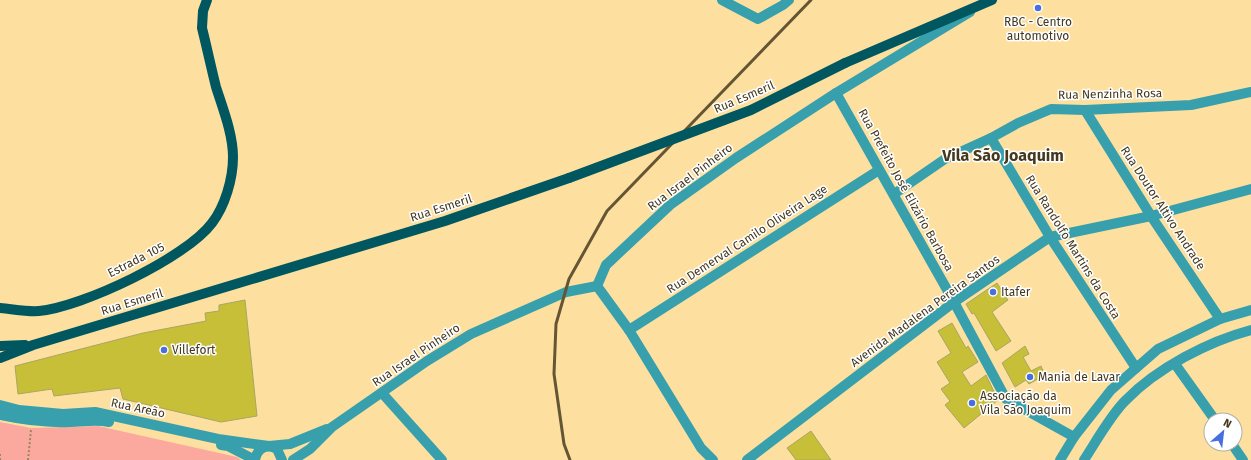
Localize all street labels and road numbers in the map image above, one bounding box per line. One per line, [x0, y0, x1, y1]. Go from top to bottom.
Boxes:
street label: Rua Esmeril [712, 78, 777, 116]
street label: Rua Nenzinha Rosa [1058, 86, 1162, 102]
street label: Rua Prefeito José Elizário Barbosa [855, 106, 957, 274]
street label: Rua Israel Pinheiro [645, 141, 735, 213]
street label: Rua Doutor Altivo Andrade [1118, 144, 1208, 272]
street label: Rua Randolfo Martins da Costa [1023, 172, 1123, 322]
street label: Rua Demerval Camilo Oliveira Lage [664, 182, 830, 296]
street label: Rua Esmeril [408, 191, 474, 225]
street label: Estrada 105 [105, 240, 167, 280]
street label: Avenida Madalena Pereira Santos [848, 252, 1003, 370]
street label: Rua Esmeril [99, 286, 165, 318]
street label: Rua Israel Pinheiro [370, 320, 462, 390]
street label: Rua Areão [110, 395, 166, 421]

